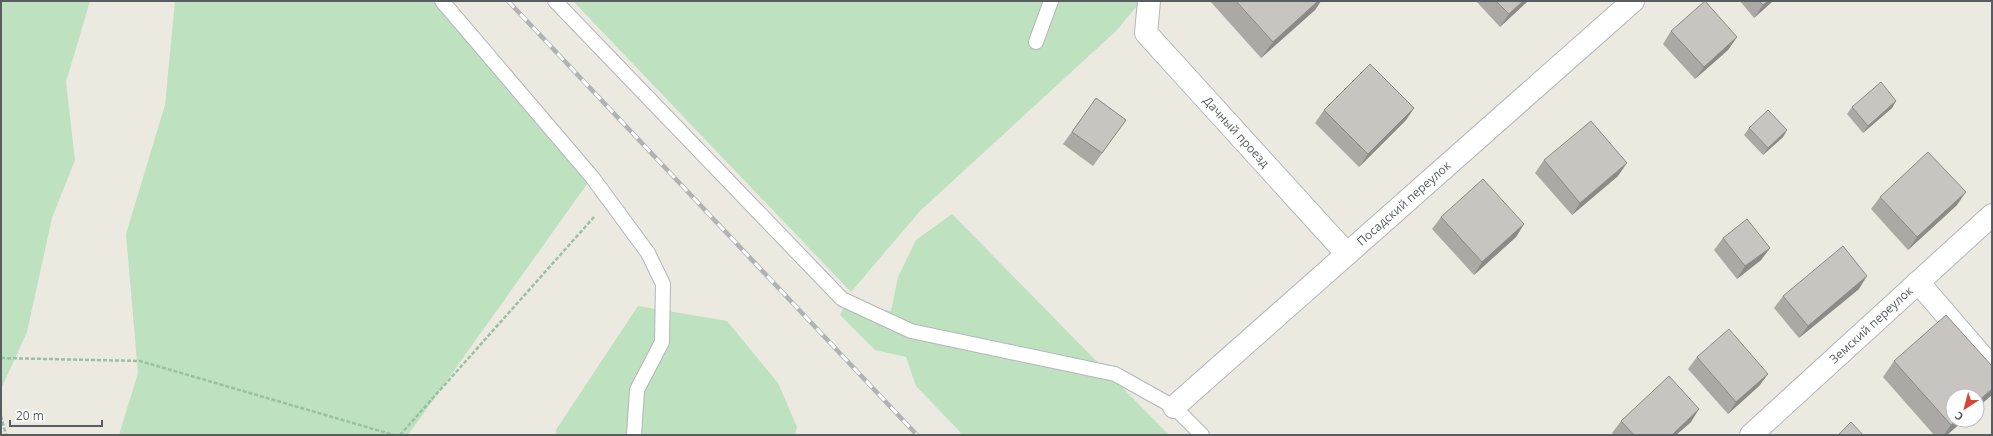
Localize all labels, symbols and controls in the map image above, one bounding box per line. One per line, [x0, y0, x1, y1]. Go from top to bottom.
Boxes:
street label: Дачный проезд [1199, 92, 1273, 171]
street label: Посадский переулок [1353, 156, 1455, 249]
street label: Земский переулок [1826, 282, 1917, 367]
north arrow [1945, 388, 1985, 428]
scale bar [10, 402, 102, 428]
text: 20 m [16, 407, 44, 424]
text: С [1952, 408, 1966, 425]

